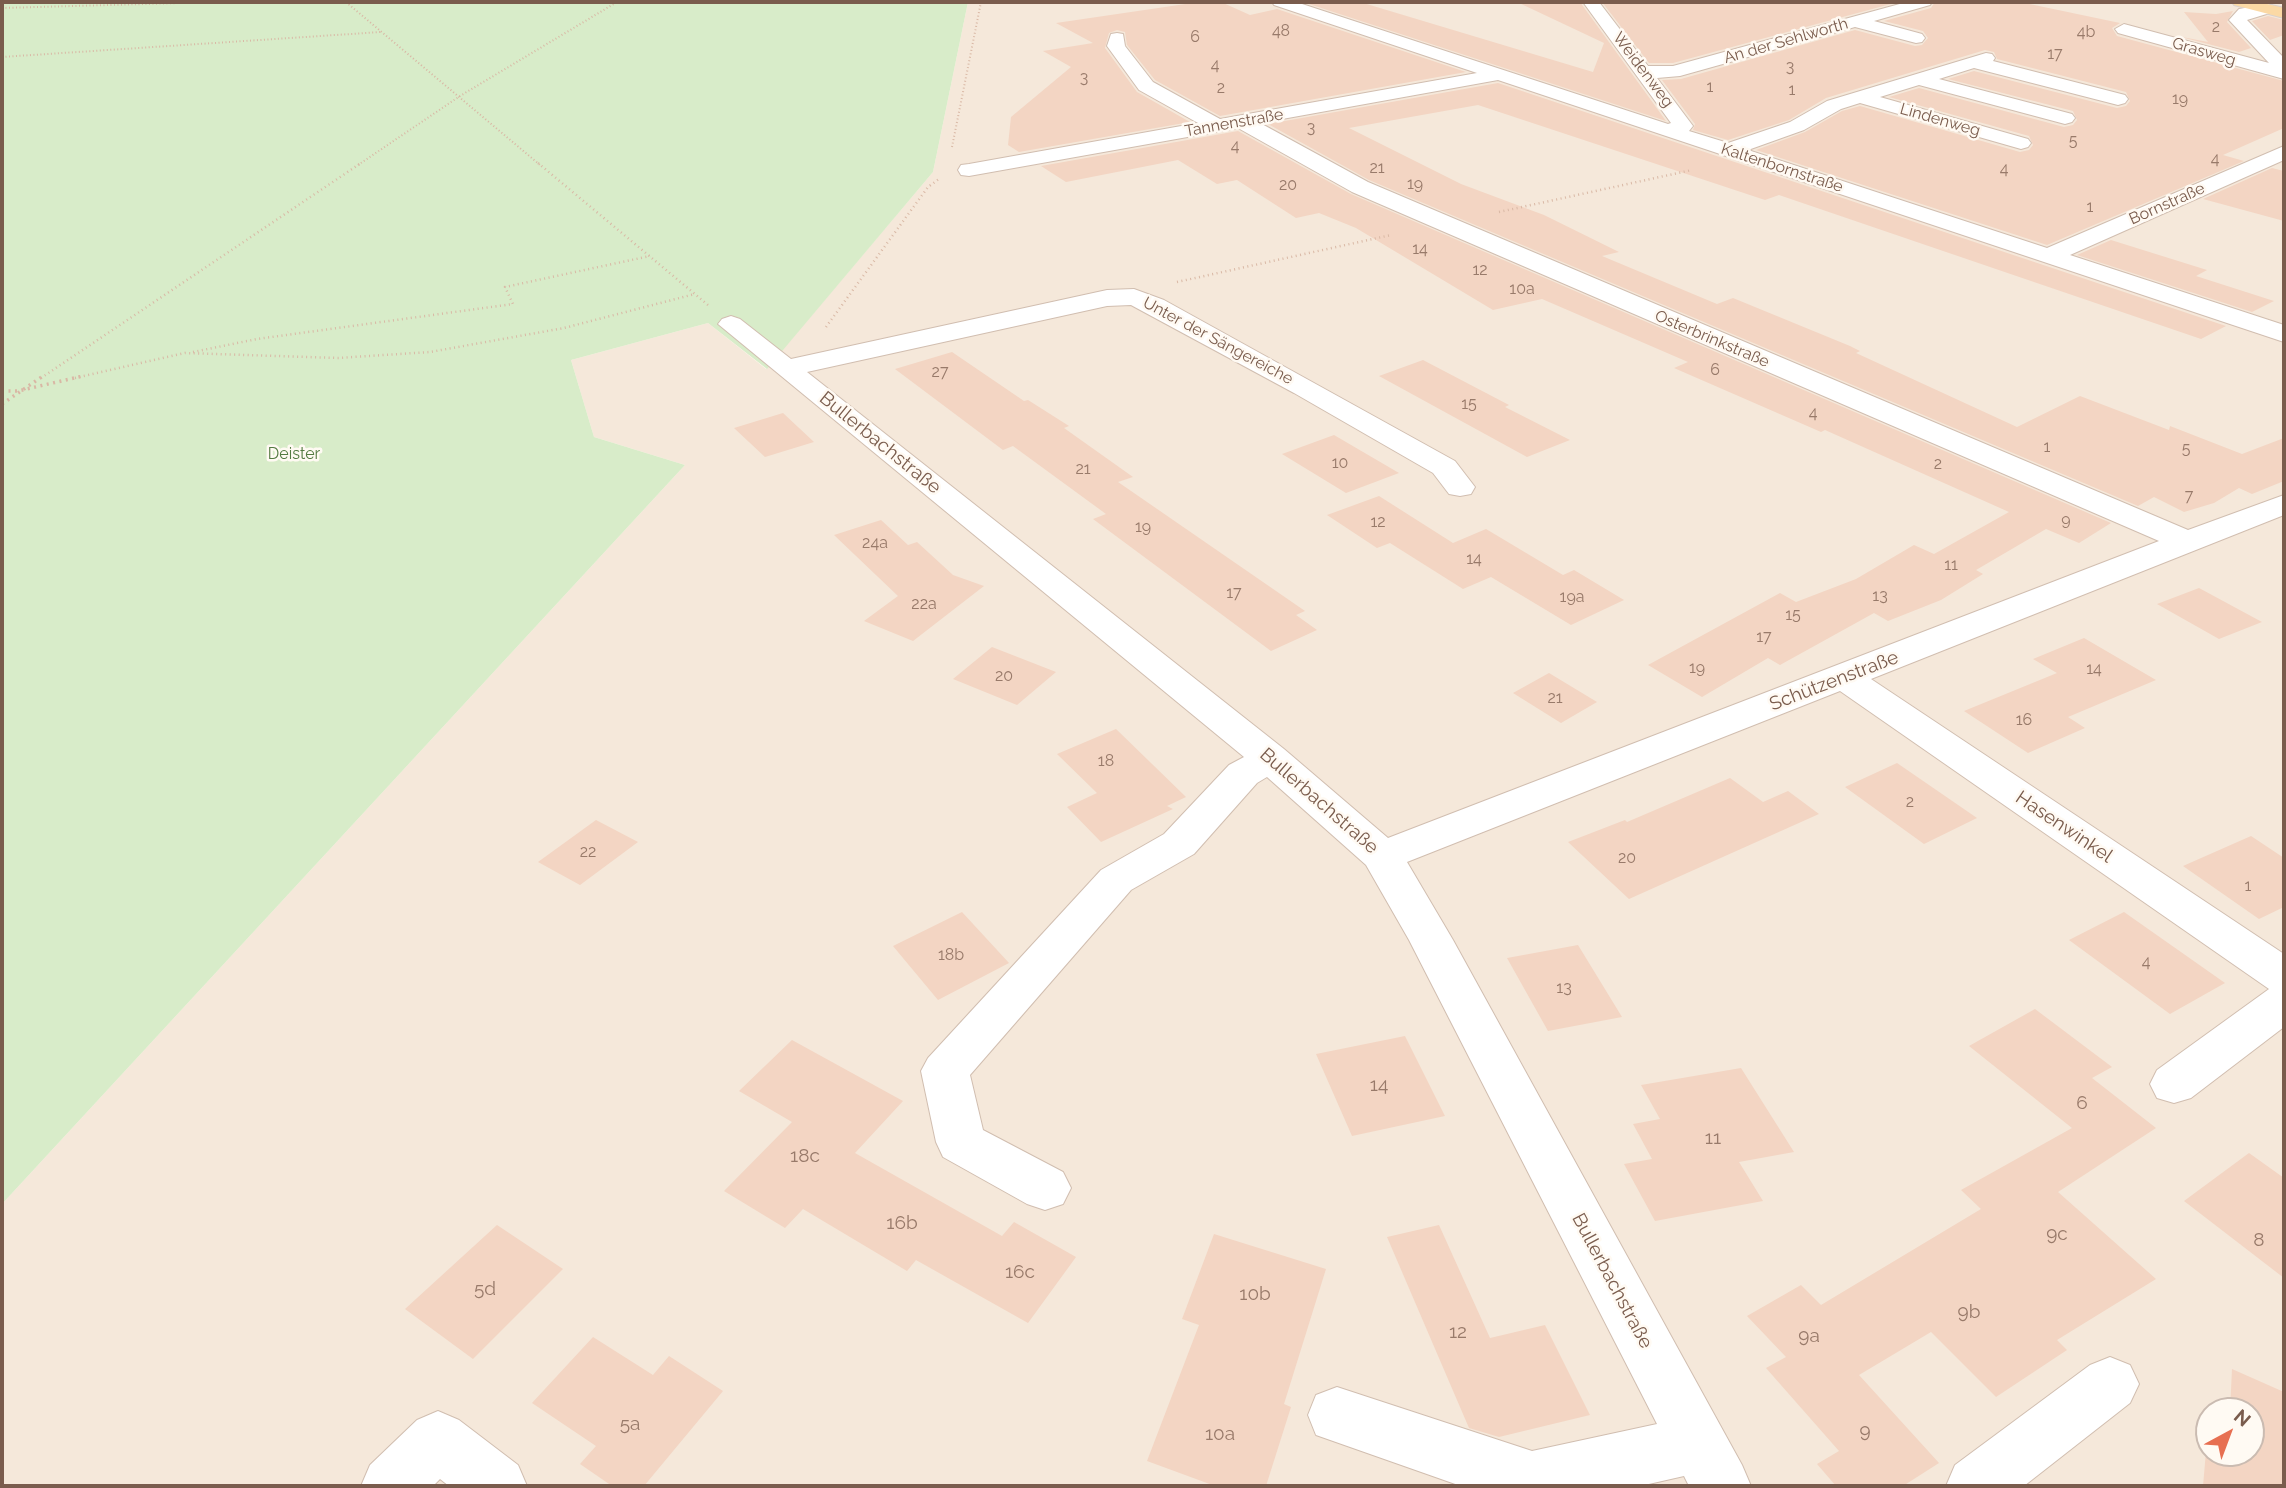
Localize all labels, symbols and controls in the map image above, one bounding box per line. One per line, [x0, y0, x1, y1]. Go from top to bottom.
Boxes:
street label: An der Sehlworth [1722, 14, 1850, 68]
house number: 2 [2212, 17, 2220, 37]
house number: 48 [1272, 21, 1290, 41]
house number: 4b [2077, 22, 2095, 42]
house number: 6 [1190, 27, 1200, 47]
street label: Weidenweg [1609, 29, 1677, 111]
street label: Grasweg [2170, 34, 2238, 70]
house number: 17 [2047, 44, 2063, 64]
house number: 4 [1211, 55, 1219, 75]
house number: 3 [1786, 57, 1794, 77]
house number: 3 [1080, 68, 1088, 88]
house number: 1 [1707, 77, 1713, 97]
house number: 2 [1217, 78, 1225, 98]
house number: 1 [1789, 80, 1795, 100]
house number: 19 [2172, 89, 2188, 109]
street label: Lindenweg [1898, 99, 1982, 141]
street label: Tannenstraße [1183, 105, 1285, 141]
house number: 3 [1307, 118, 1315, 138]
house number: 5 [2069, 131, 2077, 151]
house number: 4 [1231, 136, 1239, 156]
street label: Kaltenbornstraße [1719, 139, 1845, 197]
house number: 4 [2211, 149, 2219, 169]
house number: 21 [1369, 158, 1385, 178]
house number: 4 [2000, 159, 2008, 179]
house number: 19 [1407, 174, 1423, 194]
house number: 20 [1279, 175, 1297, 195]
street label: Bornstraße [2126, 179, 2208, 229]
house number: 1 [2087, 197, 2093, 217]
house number: 14 [1412, 239, 1428, 259]
house number: 12 [1472, 260, 1488, 280]
house number: 10a [1509, 279, 1535, 299]
street label: Unter der Sängereiche [1140, 293, 1296, 389]
street label: Osterbrinkstraße [1652, 306, 1772, 372]
house number: 6 [1710, 360, 1720, 380]
house number: 27 [932, 362, 948, 382]
street label: Bullerbachstraße [815, 387, 945, 499]
house number: 15 [1461, 394, 1477, 414]
house number: 4 [1809, 403, 1817, 423]
house number: 1 [2044, 437, 2050, 457]
house number: 5 [2182, 439, 2190, 459]
park label: Deister [268, 444, 320, 464]
house number: 10 [1332, 453, 1348, 473]
house number: 2 [1934, 454, 1942, 474]
house number: 21 [1075, 459, 1091, 479]
house number: 7 [2185, 486, 2193, 506]
house number: 9 [2061, 510, 2071, 530]
house number: 12 [1370, 512, 1386, 532]
house number: 19 [1135, 517, 1151, 537]
house number: 24a [862, 533, 888, 553]
house number: 14 [1466, 549, 1482, 569]
house number: 11 [1944, 555, 1958, 575]
house number: 17 [1226, 583, 1242, 603]
house number: 13 [1872, 586, 1888, 606]
house number: 19a [1560, 587, 1584, 607]
house number: 22a [911, 594, 937, 614]
house number: 15 [1785, 605, 1801, 625]
house number: 17 [1756, 627, 1772, 647]
street label: Schützenstraße [1766, 646, 1902, 716]
house number: 19 [1689, 658, 1705, 678]
house number: 14 [2086, 659, 2102, 679]
house number: 20 [995, 666, 1013, 686]
house number: 21 [1547, 688, 1563, 708]
house number: 16 [2016, 710, 2032, 730]
street label: Bullerbachstraße [1255, 743, 1383, 859]
house number: 18 [1098, 751, 1114, 771]
street label: Hasenwinkel [2011, 786, 2117, 868]
house number: 2 [1906, 792, 1914, 812]
house number: 22 [580, 842, 596, 862]
house number: 20 [1618, 848, 1636, 868]
house number: 1 [2245, 876, 2251, 896]
house number: 18b [938, 945, 964, 965]
house number: 4 [2142, 952, 2150, 972]
house number: 13 [1556, 978, 1572, 998]
house number: 14 [1370, 1074, 1388, 1096]
house number: 6 [2076, 1092, 2088, 1114]
house number: 11 [1705, 1127, 1721, 1149]
house number: 18c [790, 1145, 820, 1167]
street label: Bullerbachstraße [1567, 1210, 1657, 1352]
house number: 16b [886, 1212, 918, 1234]
house number: 9c [2046, 1223, 2068, 1245]
house number: 8 [2253, 1229, 2265, 1251]
house number: 16c [1005, 1261, 1035, 1283]
house number: 5d [474, 1278, 496, 1300]
house number: 10b [1239, 1283, 1271, 1305]
house number: 9b [1958, 1301, 1980, 1323]
house number: 12 [1449, 1321, 1467, 1343]
house number: 9a [1798, 1325, 1820, 1347]
north arrow [2195, 1397, 2265, 1467]
text: N [2230, 1405, 2255, 1431]
house number: 5a [620, 1413, 640, 1435]
house number: 9 [1859, 1420, 1871, 1442]
house number: 10a [1205, 1423, 1235, 1445]

